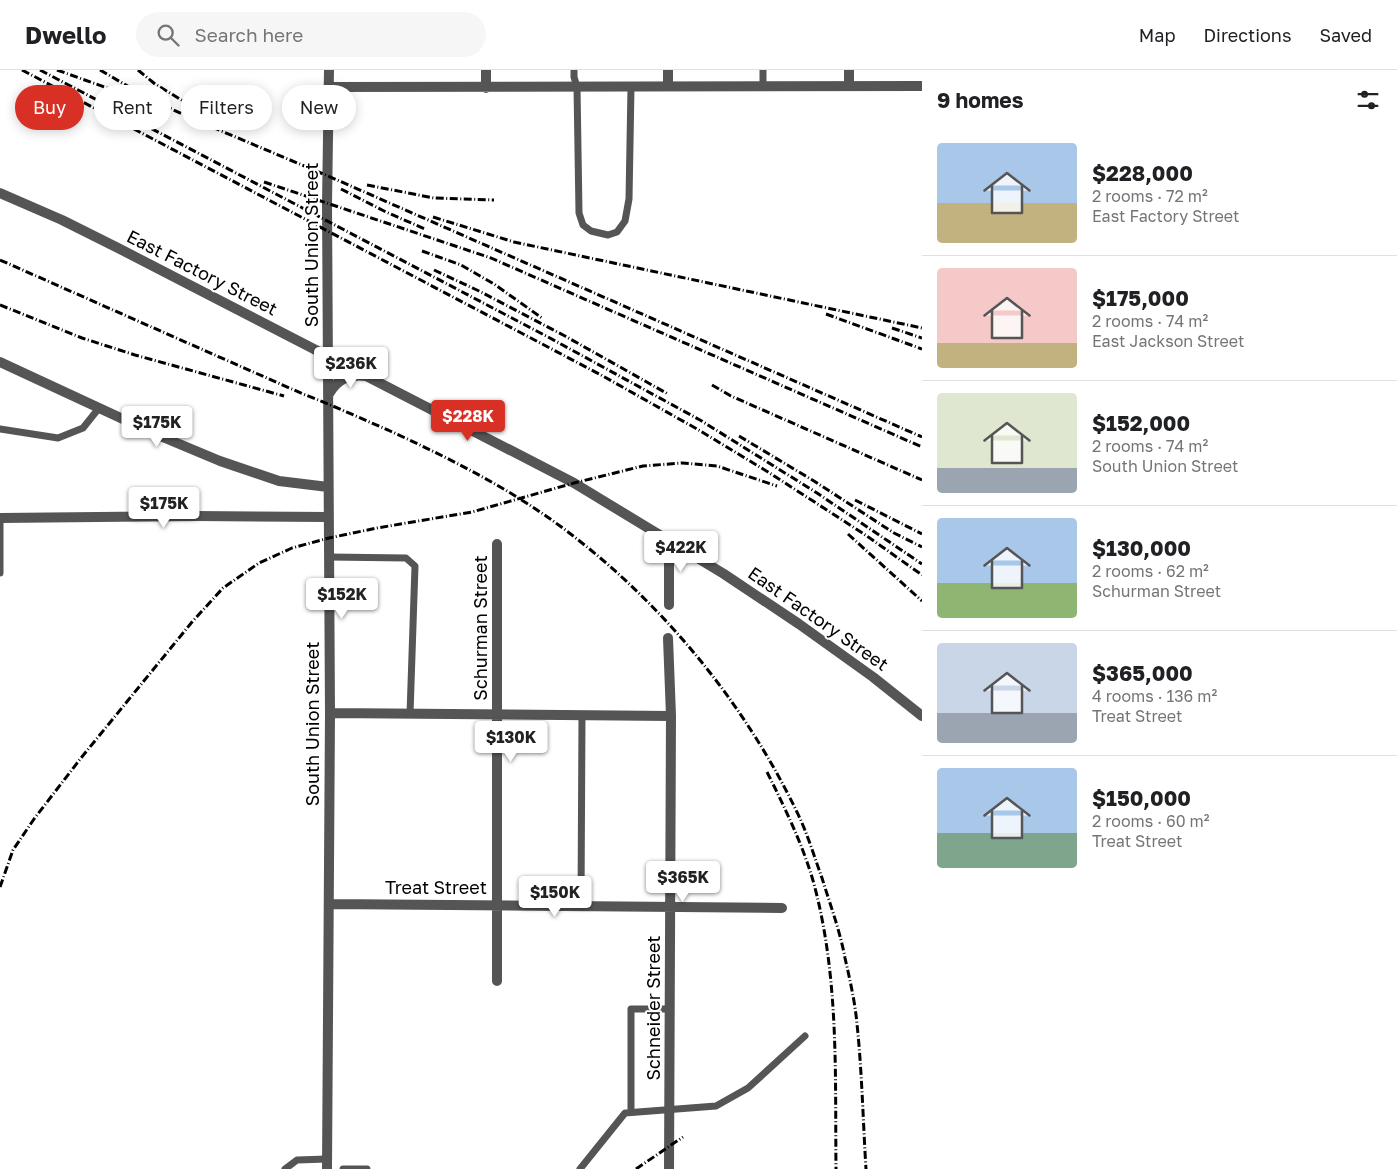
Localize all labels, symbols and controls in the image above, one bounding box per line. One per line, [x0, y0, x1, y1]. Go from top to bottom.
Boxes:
search box [136, 12, 486, 57]
text: Dwello [25, 20, 106, 49]
icon: search [154, 21, 182, 49]
text: Search here [194, 23, 303, 46]
text: Map [1139, 24, 1175, 46]
text: Directions [1203, 24, 1291, 46]
text: Saved [1319, 24, 1372, 46]
chip: Buy [15, 85, 84, 130]
chip: Rent [94, 85, 171, 130]
chip: Filters [181, 85, 272, 130]
chip: New [282, 85, 356, 130]
icon: filters [1354, 86, 1382, 114]
text: 9 homes [937, 87, 1023, 113]
text: $228,000 [1092, 160, 1193, 186]
street label: South Union Street [300, 163, 322, 327]
icon: home [977, 163, 1037, 223]
text: 2 rooms · 72 m² [1092, 186, 1208, 206]
text: East Factory Street [1092, 206, 1240, 226]
street label: East Factory Street [124, 225, 281, 320]
text: $175,000 [1092, 285, 1189, 311]
icon: home [977, 288, 1037, 348]
text: 2 rooms · 74 m² [1092, 311, 1208, 331]
text: East Jackson Street [1092, 331, 1244, 351]
pin: $236K [316, 346, 386, 389]
text: $236K [325, 353, 377, 373]
pin: $228K [433, 400, 503, 442]
pin: $175K [122, 406, 192, 448]
text: $228K [442, 406, 494, 426]
text: $152,000 [1092, 410, 1190, 436]
text: $175K [132, 412, 182, 432]
icon: home [977, 413, 1037, 473]
text: 2 rooms · 74 m² [1092, 436, 1208, 456]
text: South Union Street [1092, 456, 1238, 476]
pin: $175K [129, 486, 199, 529]
text: $175K [139, 493, 189, 513]
pin: $422K [646, 530, 716, 573]
text: $130,000 [1092, 535, 1191, 561]
text: $422K [655, 537, 707, 557]
icon: home [977, 538, 1037, 598]
street label: Schurman Street [469, 555, 491, 701]
text: 2 rooms · 62 m² [1092, 561, 1209, 581]
street label: East Factory Street [744, 562, 893, 675]
pin: $152K [307, 578, 377, 620]
text: Schurman Street [1092, 581, 1221, 601]
text: $152K [317, 584, 367, 604]
street label: South Union Street [301, 642, 323, 806]
text: $365,000 [1092, 660, 1193, 686]
icon: home [977, 663, 1037, 723]
text: 4 rooms · 136 m² [1092, 686, 1217, 706]
text: Treat Street [1092, 706, 1182, 726]
pin: $130K [476, 720, 546, 763]
text: $130K [486, 727, 536, 747]
text: $150,000 [1092, 785, 1191, 811]
icon: home [977, 788, 1037, 848]
text: 2 rooms · 60 m² [1092, 811, 1210, 831]
text: Treat Street [1092, 831, 1182, 851]
pin: $365K [648, 860, 718, 903]
text: $365K [657, 867, 709, 887]
street label: Treat Street [385, 876, 487, 898]
pin: $150K [520, 876, 590, 918]
text: $150K [530, 882, 580, 902]
street label: Schneider Street [642, 935, 664, 1081]

